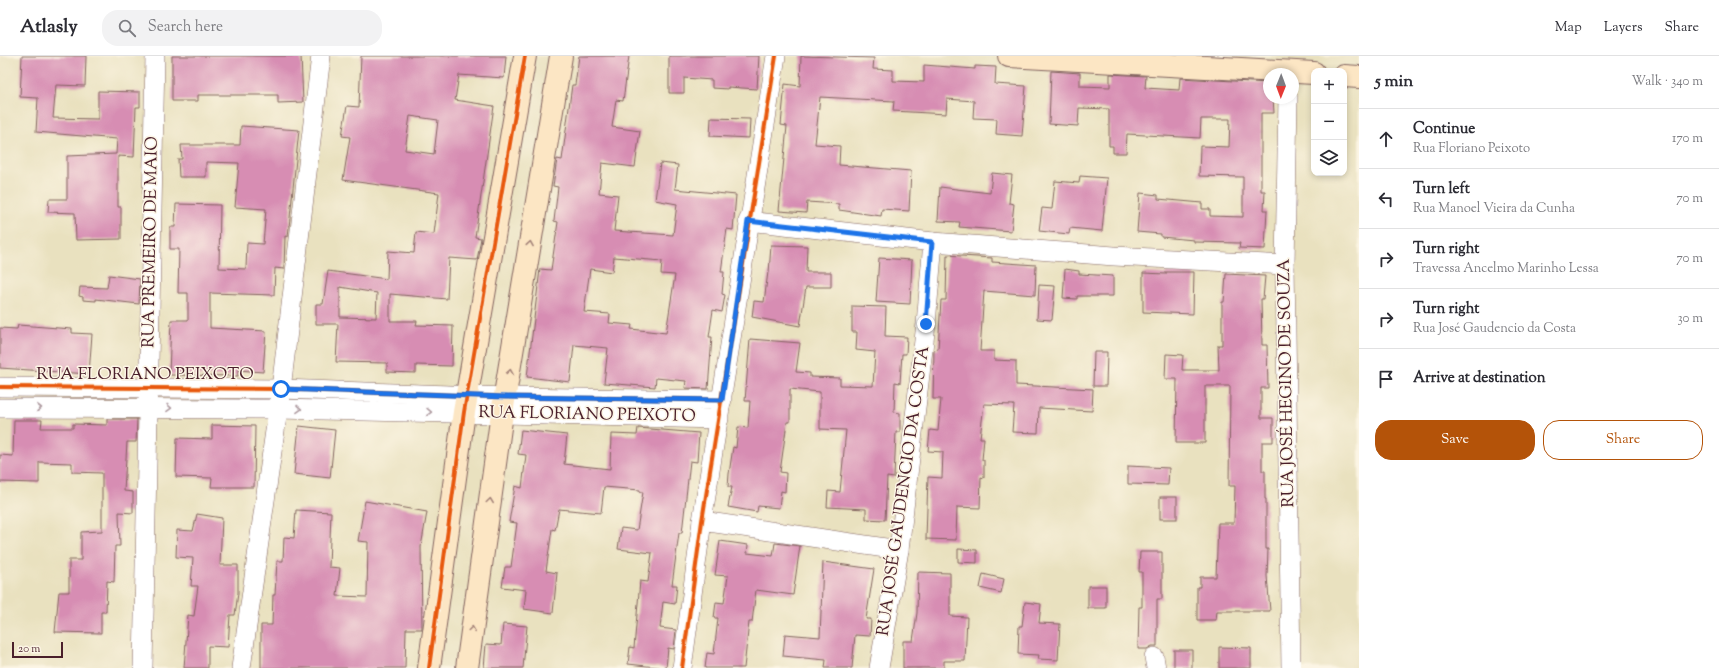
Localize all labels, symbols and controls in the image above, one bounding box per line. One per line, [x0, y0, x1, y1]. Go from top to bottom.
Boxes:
search box [102, 10, 382, 46]
text: Atlasly [20, 14, 78, 41]
icon: search [116, 17, 138, 39]
text: Search here [148, 17, 223, 38]
text: Map [1555, 18, 1582, 38]
text: Layers [1604, 18, 1642, 38]
text: Share [1664, 18, 1699, 38]
north arrow [1263, 68, 1299, 104]
map controls [1311, 68, 1347, 176]
button: + [1311, 68, 1347, 104]
text: 5 min [1375, 70, 1413, 94]
text: Walk · 340 m [1632, 73, 1703, 91]
button: − [1311, 104, 1347, 140]
text: Continue [1413, 119, 1475, 140]
icon: ahead [1375, 128, 1397, 150]
text: 170 m [1672, 130, 1703, 148]
street label: RUA PREMEIRO DE MAIO [137, 136, 165, 348]
button: layers [1311, 140, 1347, 176]
text: Rua Floriano Peixoto [1413, 140, 1530, 158]
text: Turn left [1413, 179, 1470, 200]
icon: left [1375, 188, 1397, 210]
text: 70 m [1676, 190, 1703, 208]
text: Rua Manoel Vieira da Cunha [1413, 200, 1575, 218]
text: Turn right [1413, 239, 1479, 260]
one-way arrow [525, 241, 534, 247]
icon: right [1375, 248, 1397, 270]
text: 70 m [1676, 250, 1703, 268]
street label: RUA JOSÉ HEGINO DE SOUZA [1273, 258, 1301, 508]
text: Travessa Ancelmo Marinho Lessa [1413, 260, 1599, 278]
text: Turn right [1413, 299, 1479, 320]
icon: right [1375, 308, 1397, 330]
text: 30 m [1677, 310, 1703, 328]
route end [917, 315, 935, 333]
text: Rua José Gaudencio da Costa [1413, 320, 1576, 338]
street label: RUA JOSÉ GAUDENCIO DA COSTA [872, 344, 936, 638]
street label: RUA FLORIANO PEIXOTO [36, 363, 254, 387]
icon: arrive [1375, 368, 1397, 390]
text: Arrive at destination [1413, 368, 1546, 389]
one-way arrow [505, 369, 514, 375]
route start [272, 380, 290, 398]
street label: RUA FLORIANO PEIXOTO [478, 401, 696, 429]
one-way arrow [36, 404, 42, 412]
one-way arrow [166, 404, 172, 412]
one-way arrow [296, 405, 302, 413]
one-way arrow [426, 407, 432, 416]
button: Save [1375, 420, 1535, 460]
button: Share [1543, 420, 1703, 460]
one-way arrow [485, 497, 494, 504]
one-way arrow [467, 626, 476, 632]
scale bar [12, 640, 63, 659]
text: 20 m [18, 641, 40, 657]

